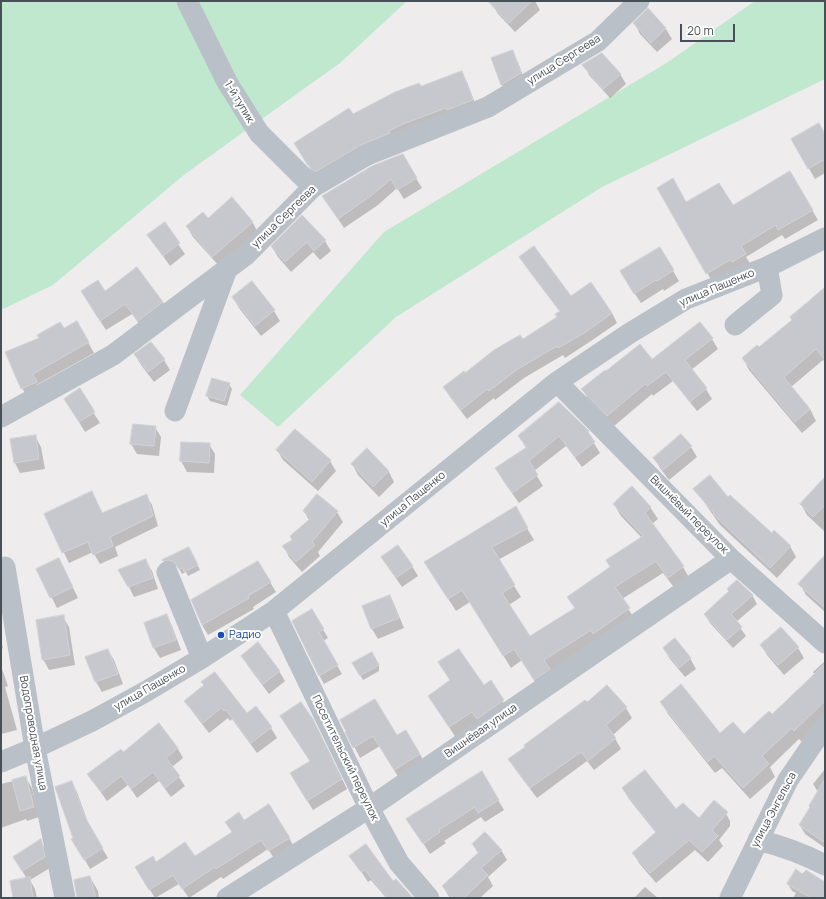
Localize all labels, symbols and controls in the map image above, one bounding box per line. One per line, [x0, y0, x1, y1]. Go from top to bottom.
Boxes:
scale bar [682, 16, 737, 42]
text: 20 m [687, 22, 714, 39]
street label: улица Сергеева [525, 32, 603, 88]
street label: 1-й тупик [221, 79, 257, 125]
street label: улица Сергеева [249, 183, 319, 251]
street label: улица Пащенко [677, 266, 757, 310]
street label: улица Пащенко [378, 469, 448, 529]
street label: Вишнёвый переулок [647, 473, 731, 557]
place label: Радио [229, 628, 261, 642]
marker: Радио [216, 630, 226, 640]
street label: улица Пащенко [112, 662, 188, 714]
street label: Водопроводная улица [16, 674, 50, 792]
street label: Посетительский переулок [309, 693, 381, 823]
street label: Вишнёвая улица [442, 701, 520, 761]
street label: улица Энгельса [749, 770, 799, 850]

